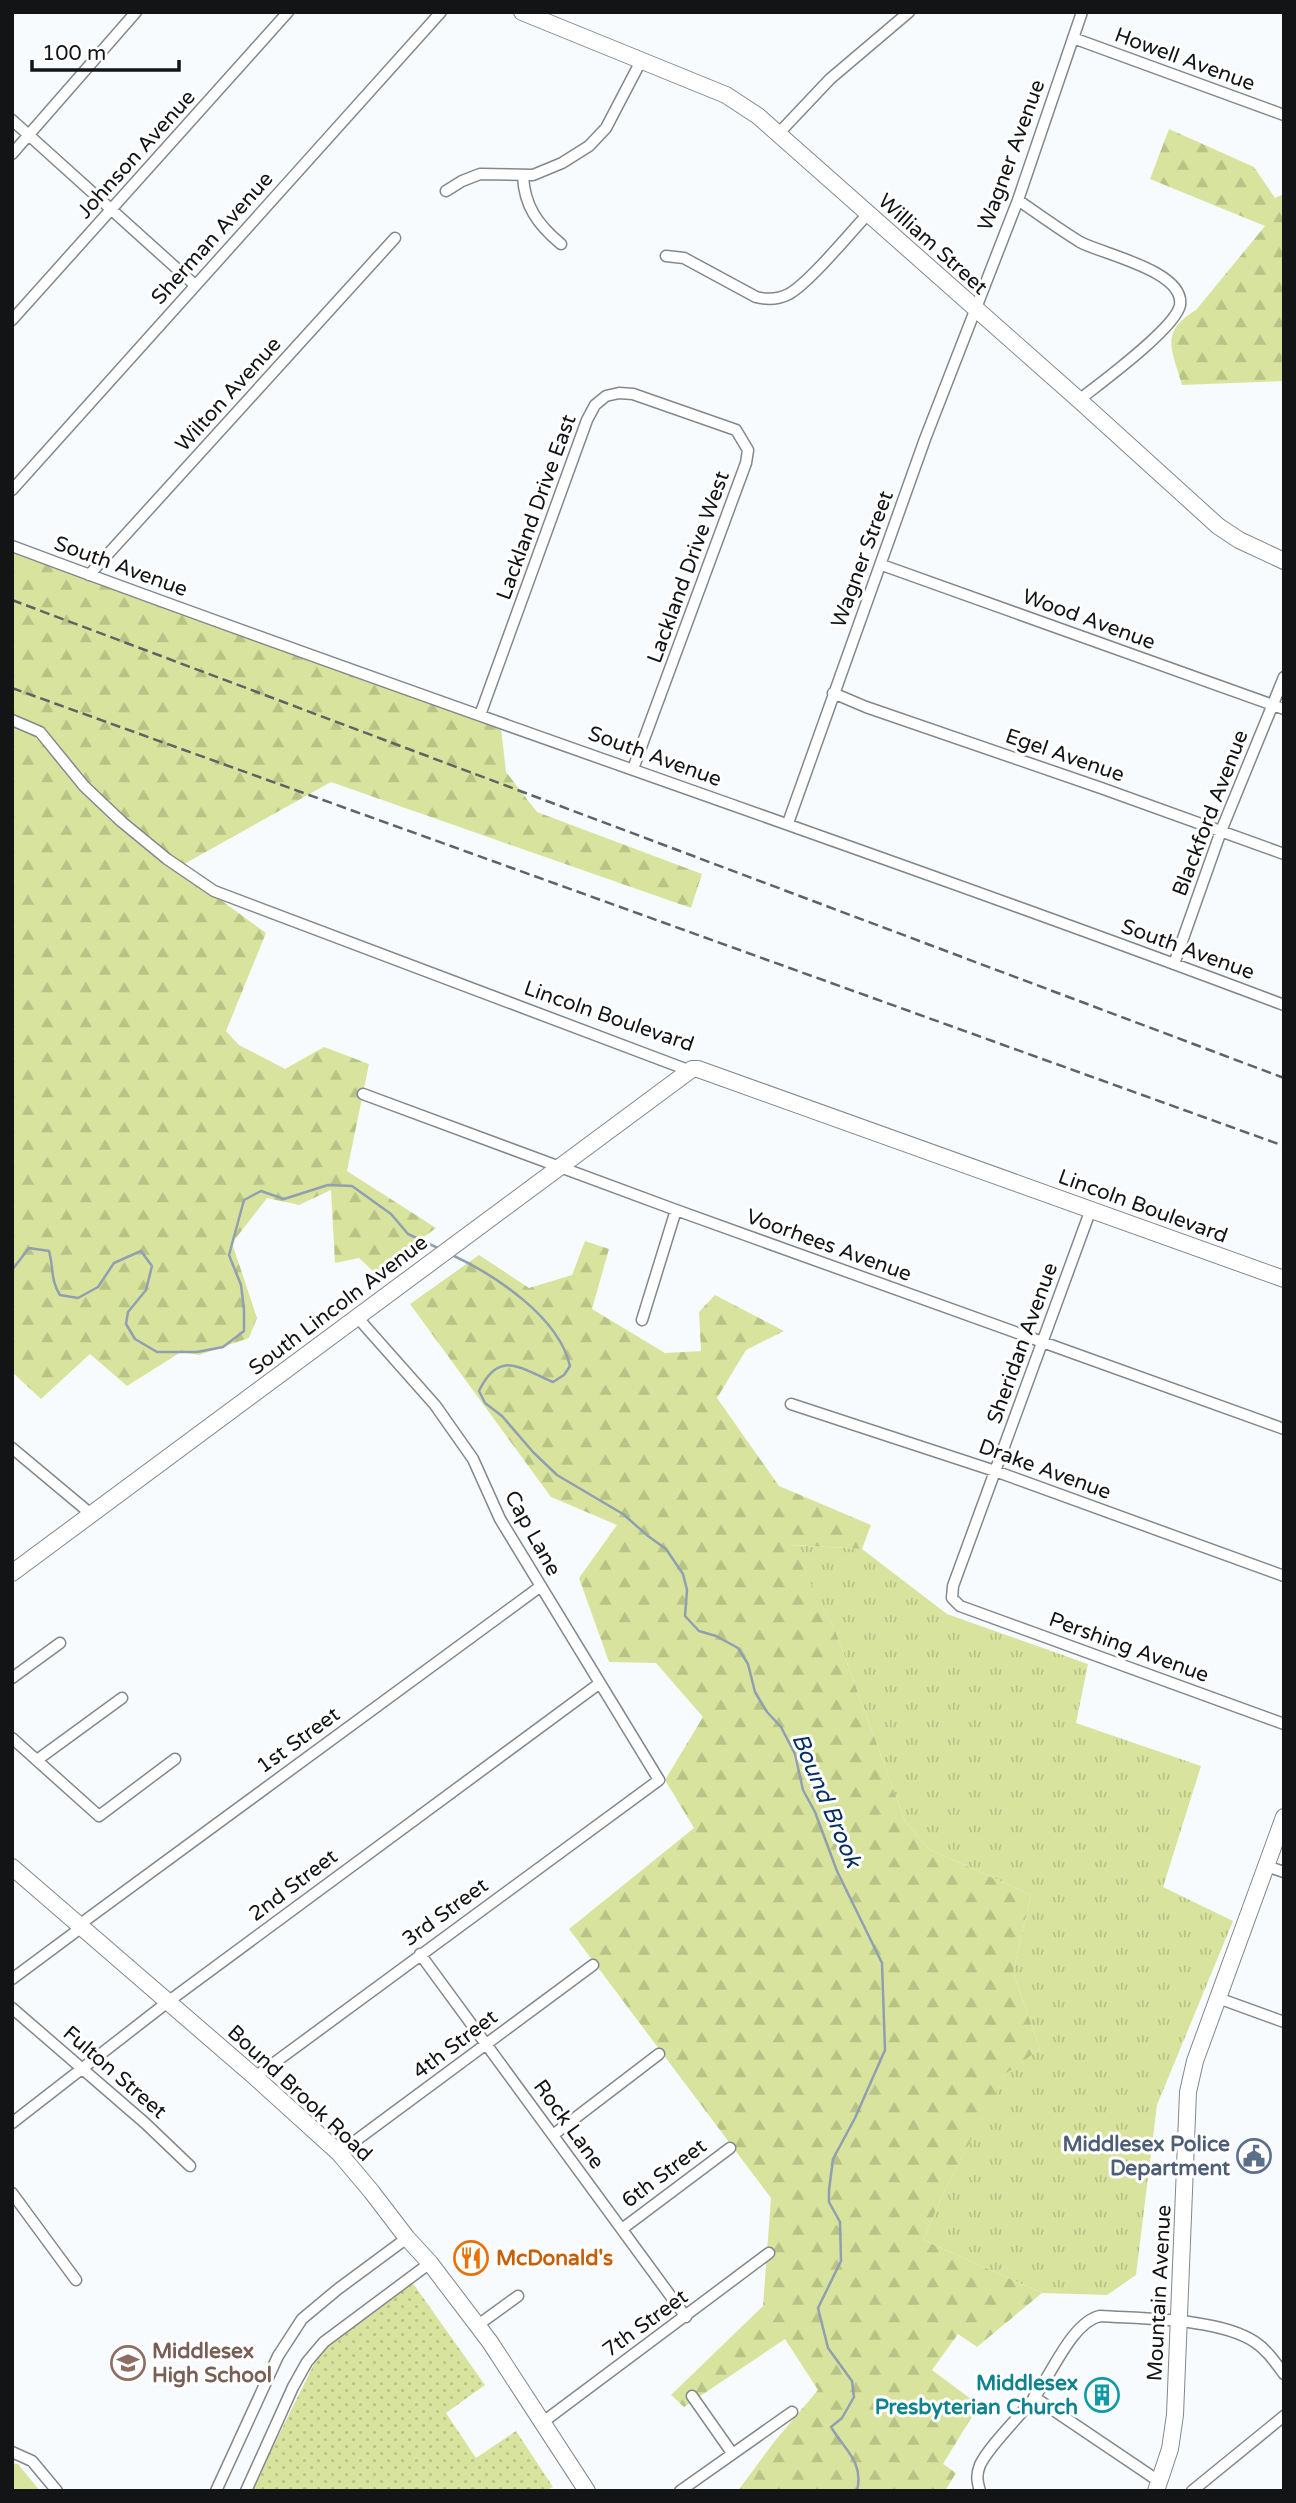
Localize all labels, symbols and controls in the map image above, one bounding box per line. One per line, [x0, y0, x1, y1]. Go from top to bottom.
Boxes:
street label: Howell Avenue [1111, 22, 1259, 96]
scale bar [32, 28, 178, 72]
text: 100 m [42, 41, 106, 66]
street label: Wagner Avenue [973, 76, 1050, 234]
street label: Johnson Avenue [72, 85, 201, 224]
street label: Sherman Avenue [146, 167, 279, 310]
street label: William Street [873, 189, 992, 300]
street label: Wilton Avenue [170, 332, 286, 457]
street label: Lackland Drive East [491, 411, 582, 603]
street label: Lackland Drive West [642, 468, 735, 667]
street label: Wagner Street [826, 487, 899, 631]
street label: South Avenue [51, 531, 191, 602]
street label: Wood Avenue [1019, 584, 1159, 655]
street label: South Avenue [585, 721, 725, 792]
street label: Egel Avenue [1002, 723, 1128, 788]
street label: Blackford Avenue [1167, 727, 1254, 900]
street label: South Avenue [1118, 914, 1258, 985]
street label: Lincoln Boulevard [520, 976, 697, 1057]
street label: Lincoln Boulevard [1055, 1164, 1231, 1249]
street label: Voorhees Avenue [743, 1204, 915, 1287]
street label: South Lincoln Avenue [244, 1230, 433, 1381]
street label: Sheridan Avenue [982, 1259, 1063, 1427]
street label: Drake Avenue [975, 1434, 1115, 1505]
street label: Cap Lane [499, 1486, 566, 1580]
street label: Pershing Avenue [1045, 1607, 1212, 1688]
street label: 1st Street [252, 1702, 345, 1779]
water label: Bound Brook [785, 1729, 867, 1873]
street label: 2nd Street [244, 1844, 343, 1927]
street label: 3rd Street [398, 1873, 493, 1952]
street label: 4th Street [408, 2004, 503, 2084]
street label: Bound Brook Road [222, 2020, 377, 2167]
street label: Fulton Street [58, 2021, 172, 2124]
street label: Rock Lane [528, 2075, 609, 2174]
place label: Middlesex Police Department [1062, 2132, 1230, 2181]
street label: 6th Street [617, 2133, 712, 2213]
public building icon: Middlesex Police Department [1235, 2137, 1273, 2175]
street label: Mountain Avenue [1142, 2204, 1177, 2382]
restaurant icon: McDonald's [452, 2239, 490, 2277]
place label: McDonald's [496, 2246, 613, 2271]
street label: 7th Street [598, 2284, 693, 2363]
place label: Middlesex High School [152, 2339, 272, 2388]
school or university icon: Middlesex High School [109, 2344, 147, 2382]
place label: Middlesex Presbyterian Church [875, 2371, 1078, 2420]
building icon: Middlesex Presbyterian Church [1083, 2376, 1121, 2414]

